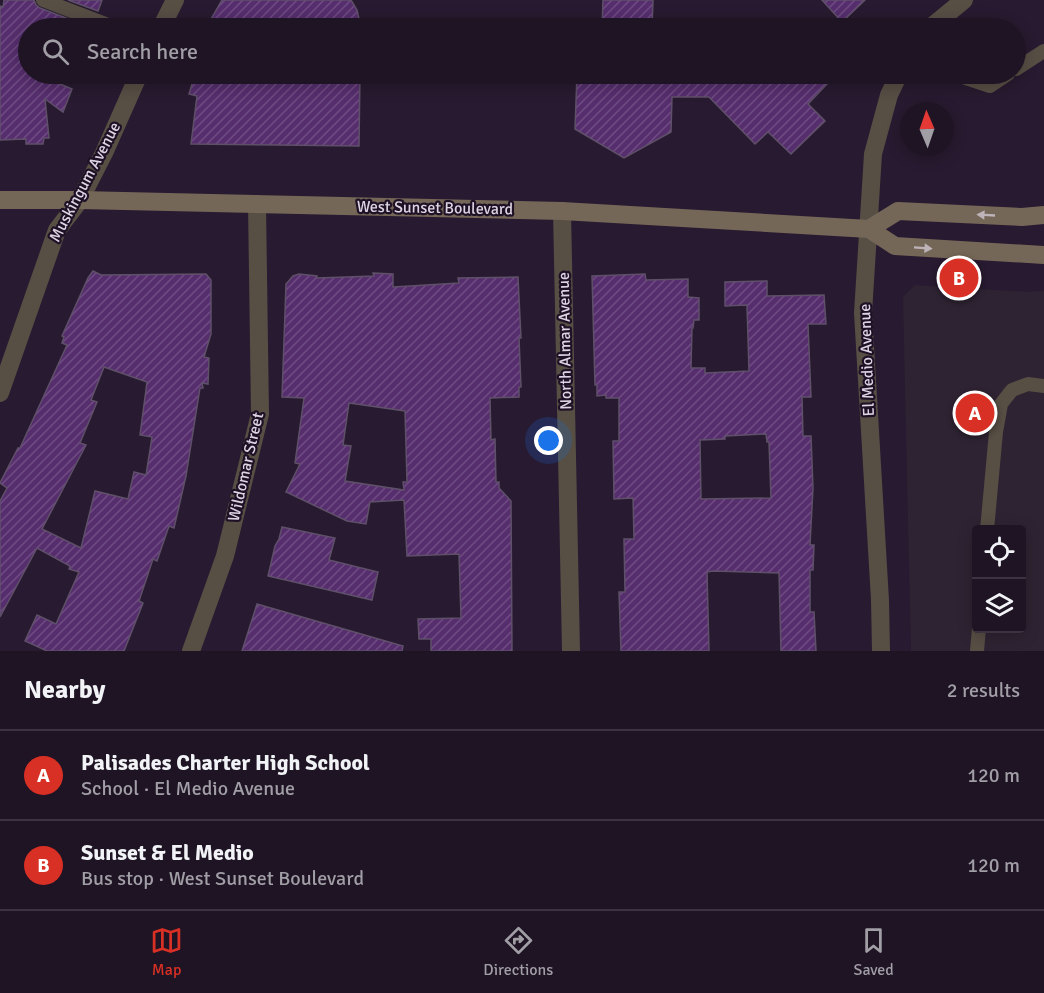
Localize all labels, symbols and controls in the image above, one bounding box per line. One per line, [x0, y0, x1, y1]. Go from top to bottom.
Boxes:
search box [18, 18, 1026, 84]
icon: search [39, 35, 72, 68]
text: Search here [87, 38, 198, 65]
north arrow [900, 102, 954, 156]
street label: Muskingum Avenue [45, 119, 125, 245]
street label: West Sunset Boulevard [357, 197, 513, 219]
one-way arrow [976, 211, 995, 220]
one-way arrow [913, 243, 932, 253]
pin: B [940, 256, 978, 300]
street label: North Almar Avenue [554, 272, 576, 410]
street label: El Medio Avenue [855, 303, 879, 417]
pin: A [956, 390, 994, 436]
street label: Wildomar Street [224, 410, 268, 523]
your location [534, 426, 563, 455]
map controls [972, 525, 1026, 633]
button: locate [972, 525, 1026, 579]
button: layers [972, 579, 1026, 633]
text: Nearby [24, 674, 105, 706]
text: 2 results [947, 678, 1020, 703]
text: Palisades Charter High School [81, 749, 370, 776]
text: A [37, 763, 50, 788]
text: 120 m [967, 763, 1020, 788]
text: School · El Medio Avenue [81, 776, 295, 801]
text: Sunset & El Medio [81, 839, 254, 866]
text: B [37, 853, 50, 878]
text: 120 m [967, 853, 1020, 878]
text: Bus stop · West Sunset Boulevard [81, 866, 364, 891]
tab: Map [150, 924, 183, 980]
tab: Directions [483, 924, 553, 980]
tab: Saved [854, 924, 894, 980]

